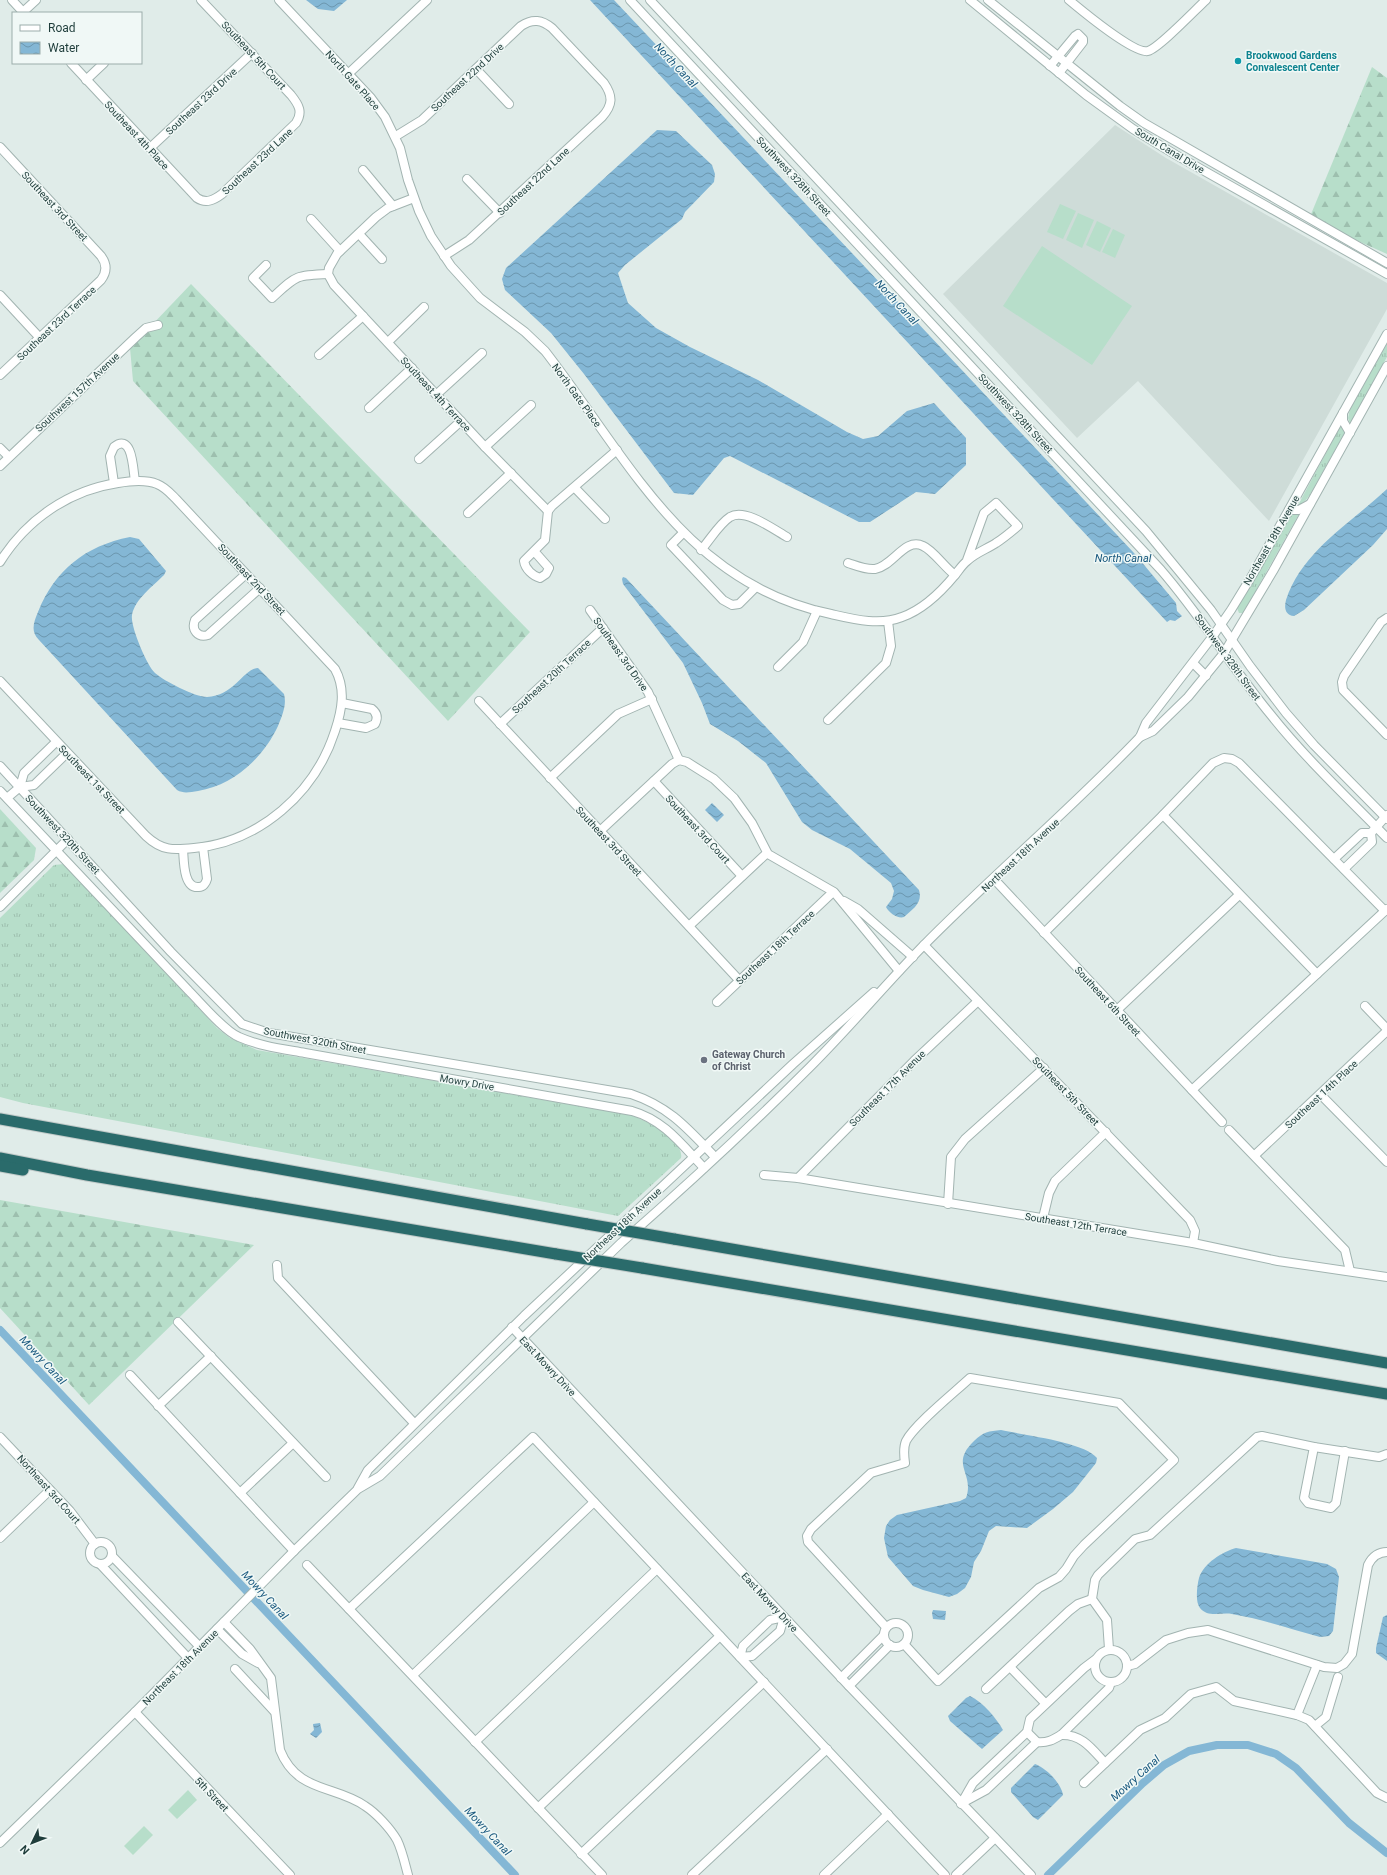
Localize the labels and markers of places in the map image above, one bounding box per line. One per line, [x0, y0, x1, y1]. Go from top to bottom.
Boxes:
place label: Brookwood Gardens Convalescent Center [1246, 50, 1340, 73]
marker: Brookwood Gardens Convalescent Center [1233, 56, 1243, 66]
place label: Gateway Church of Christ [712, 1049, 786, 1072]
marker: Gateway Church of Christ [699, 1055, 709, 1065]

